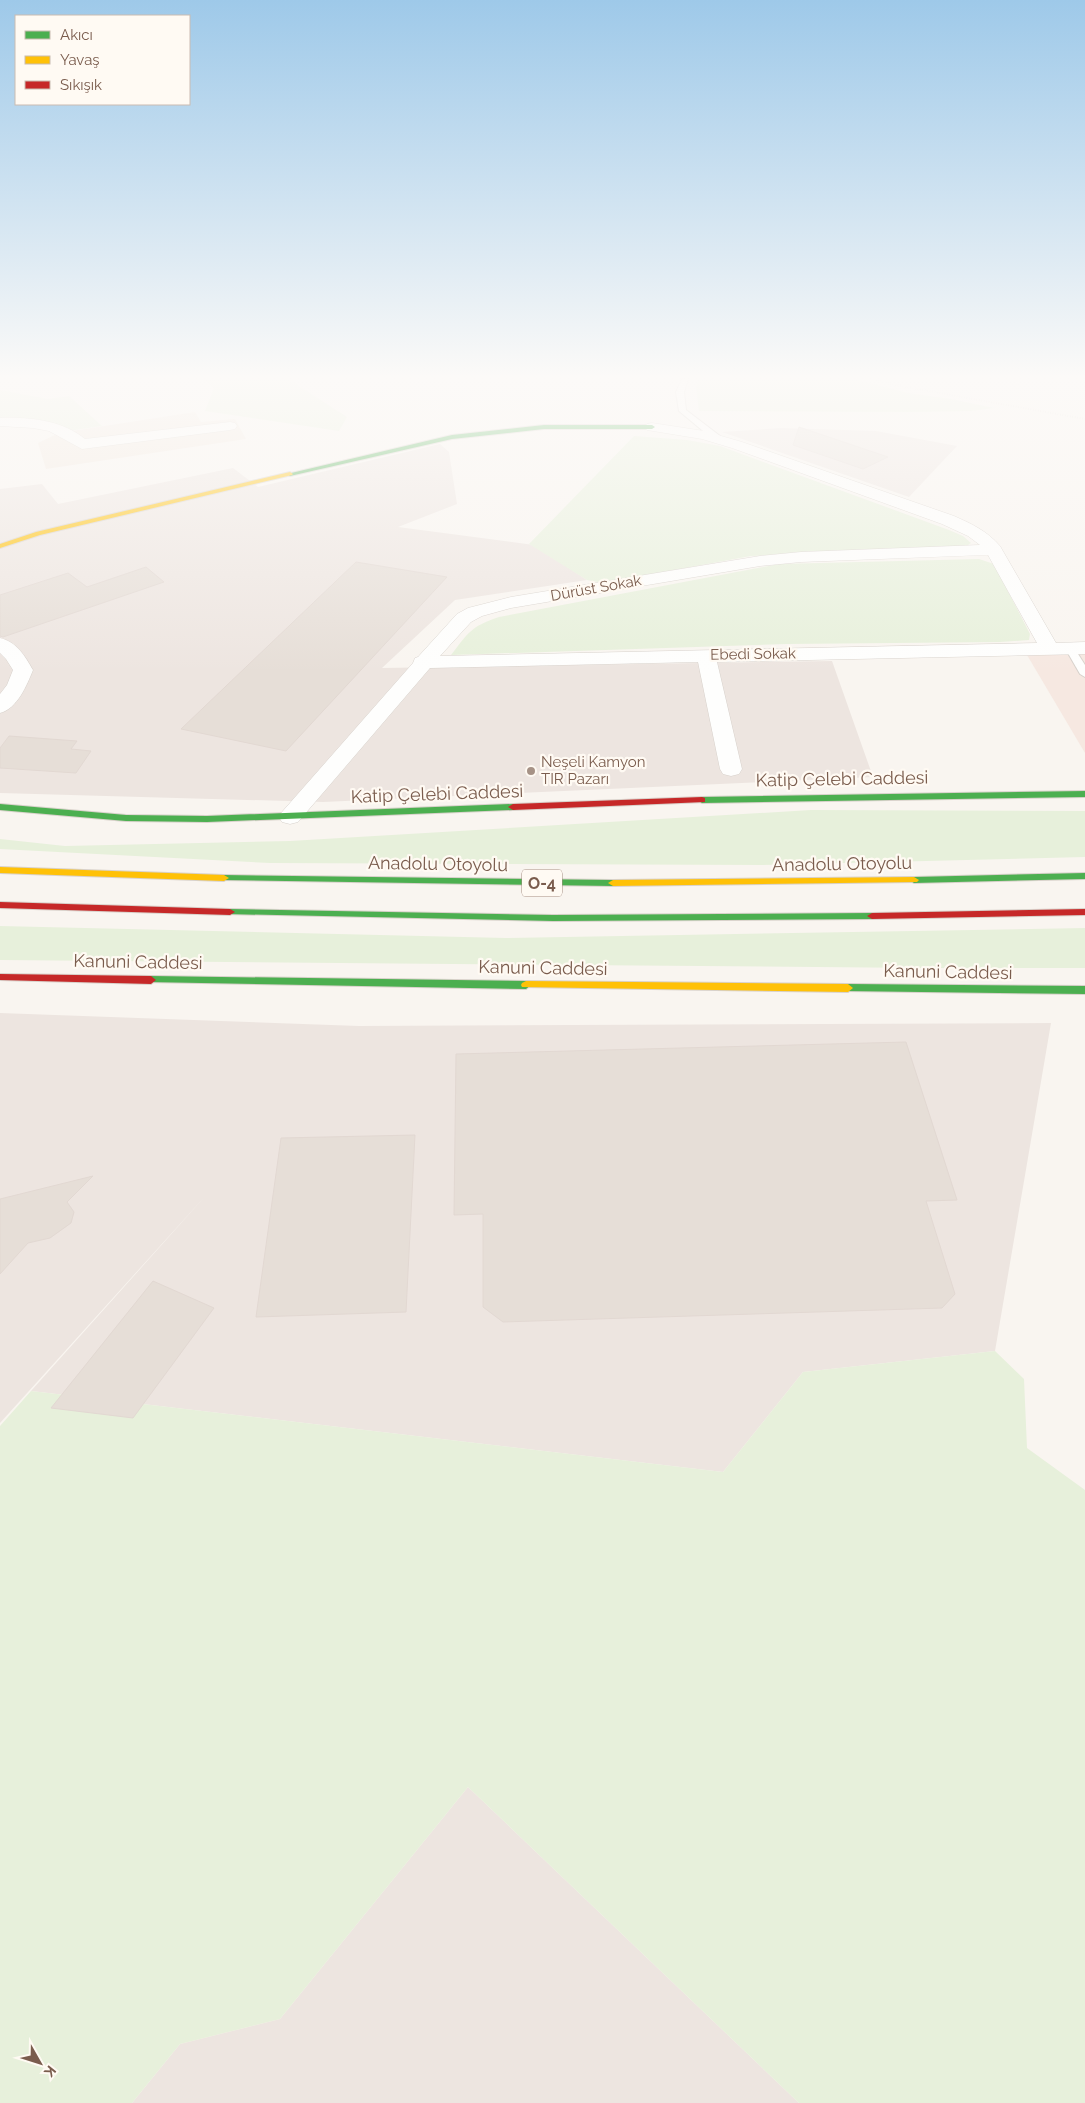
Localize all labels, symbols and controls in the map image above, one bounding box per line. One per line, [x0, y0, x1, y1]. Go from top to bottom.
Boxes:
legend [15, 15, 190, 105]
text: Akıcı [60, 26, 93, 44]
text: Yavaş [60, 51, 100, 69]
text: Sıkışık [60, 76, 102, 94]
street label: Dürüst Sokak [549, 571, 643, 605]
street label: Ebedi Sokak [710, 644, 796, 664]
place label: Neşeli Kamyon TIR Pazarı [541, 753, 645, 788]
marker: Neşeli Kamyon TIR Pazarı [525, 765, 537, 777]
street label: Katip Çelebi Caddesi [755, 766, 929, 791]
street label: Katip Çelebi Caddesi [350, 780, 524, 807]
street label: Anadolu Otoyolu [368, 852, 508, 875]
street label: Anadolu Otoyolu [772, 852, 912, 875]
road number: O-4 [522, 870, 562, 896]
street label: Kanuni Caddesi [73, 950, 203, 973]
street label: Kanuni Caddesi [478, 956, 608, 979]
street label: Kanuni Caddesi [883, 960, 1013, 983]
north arrow [15, 2038, 65, 2088]
text: K [41, 2063, 59, 2080]

